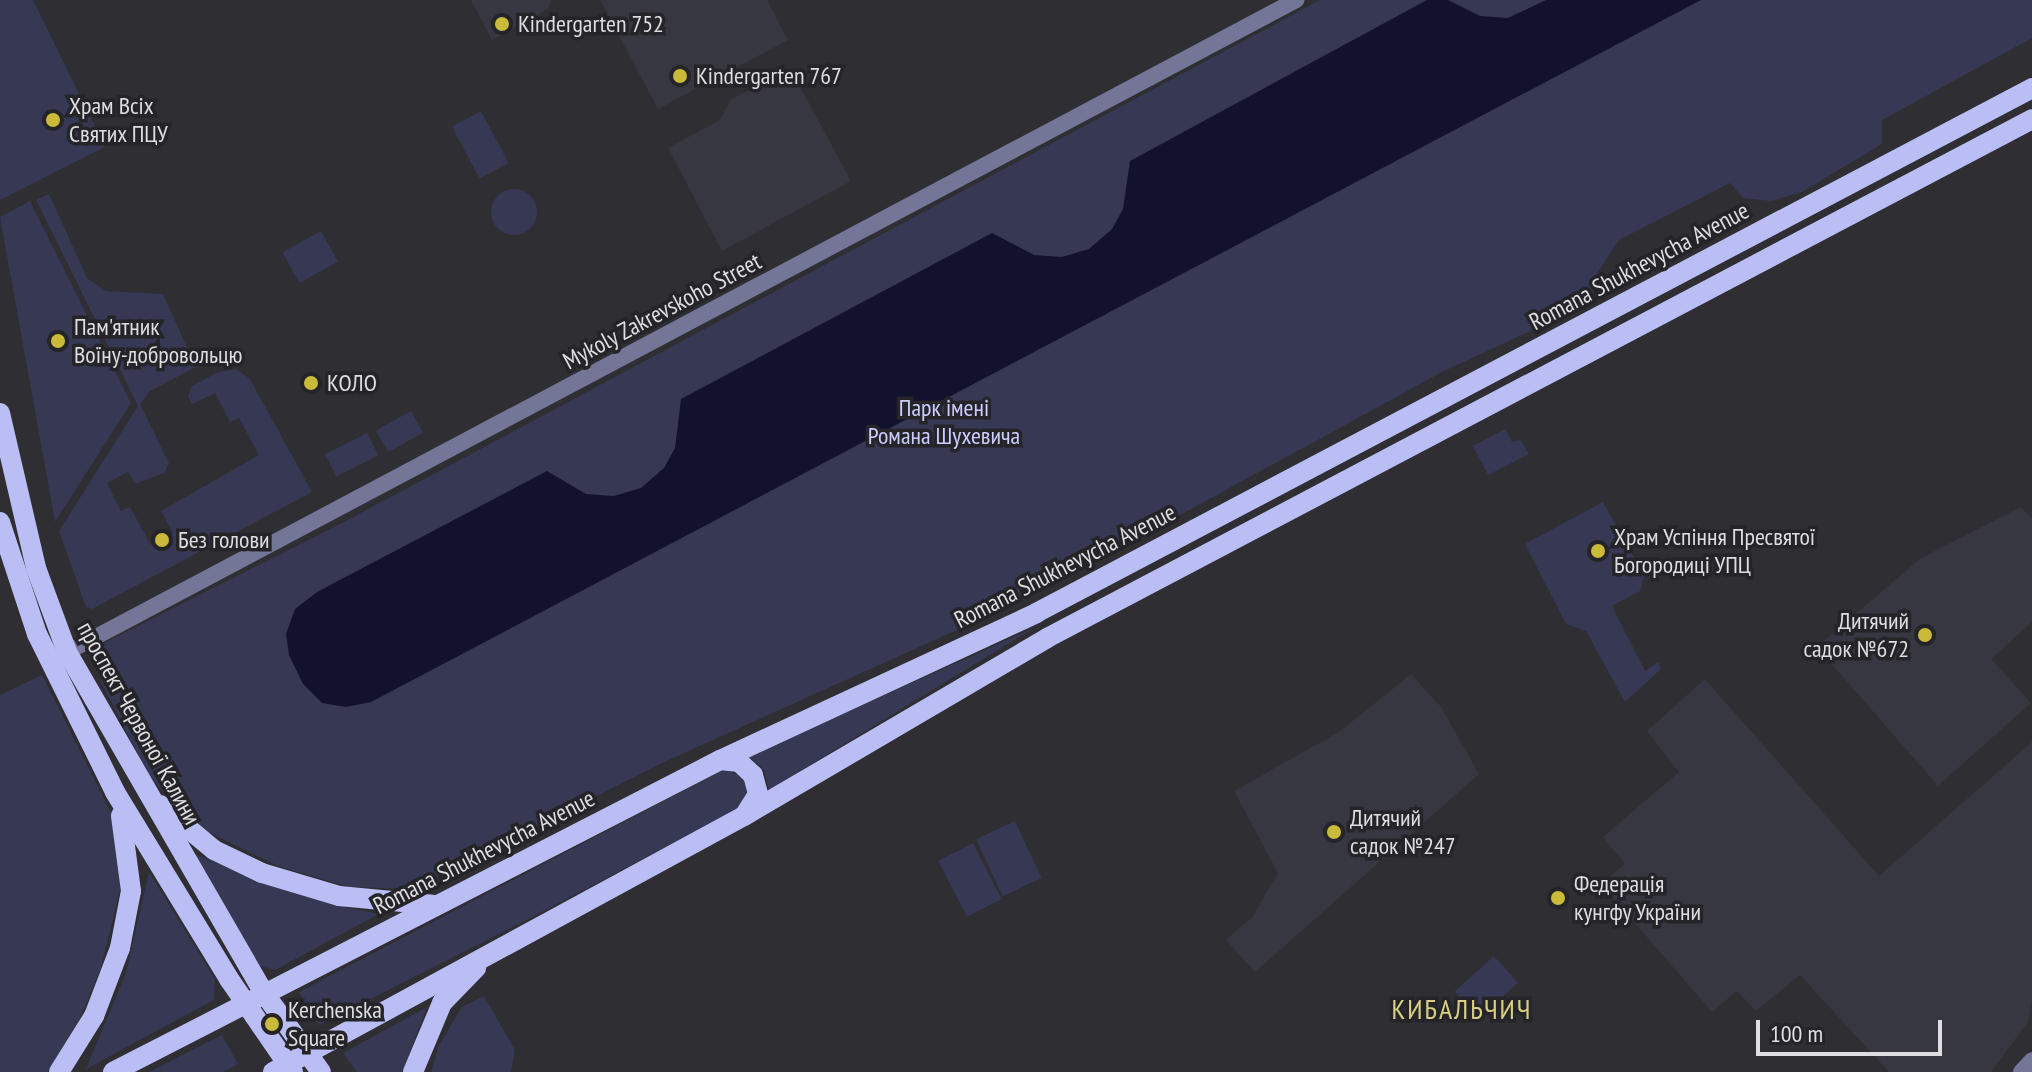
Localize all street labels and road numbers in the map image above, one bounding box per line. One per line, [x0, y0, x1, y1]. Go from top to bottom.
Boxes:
street label: Romana Shukhevycha Avenue [1524, 196, 1754, 336]
street label: Mykoly Zakrevskoho Street [558, 246, 766, 376]
street label: Romana Shukhevycha Avenue [949, 498, 1181, 634]
street label: проспект Червоної Калини [71, 616, 207, 830]
street label: Romana Shukhevycha Avenue [368, 784, 600, 920]

